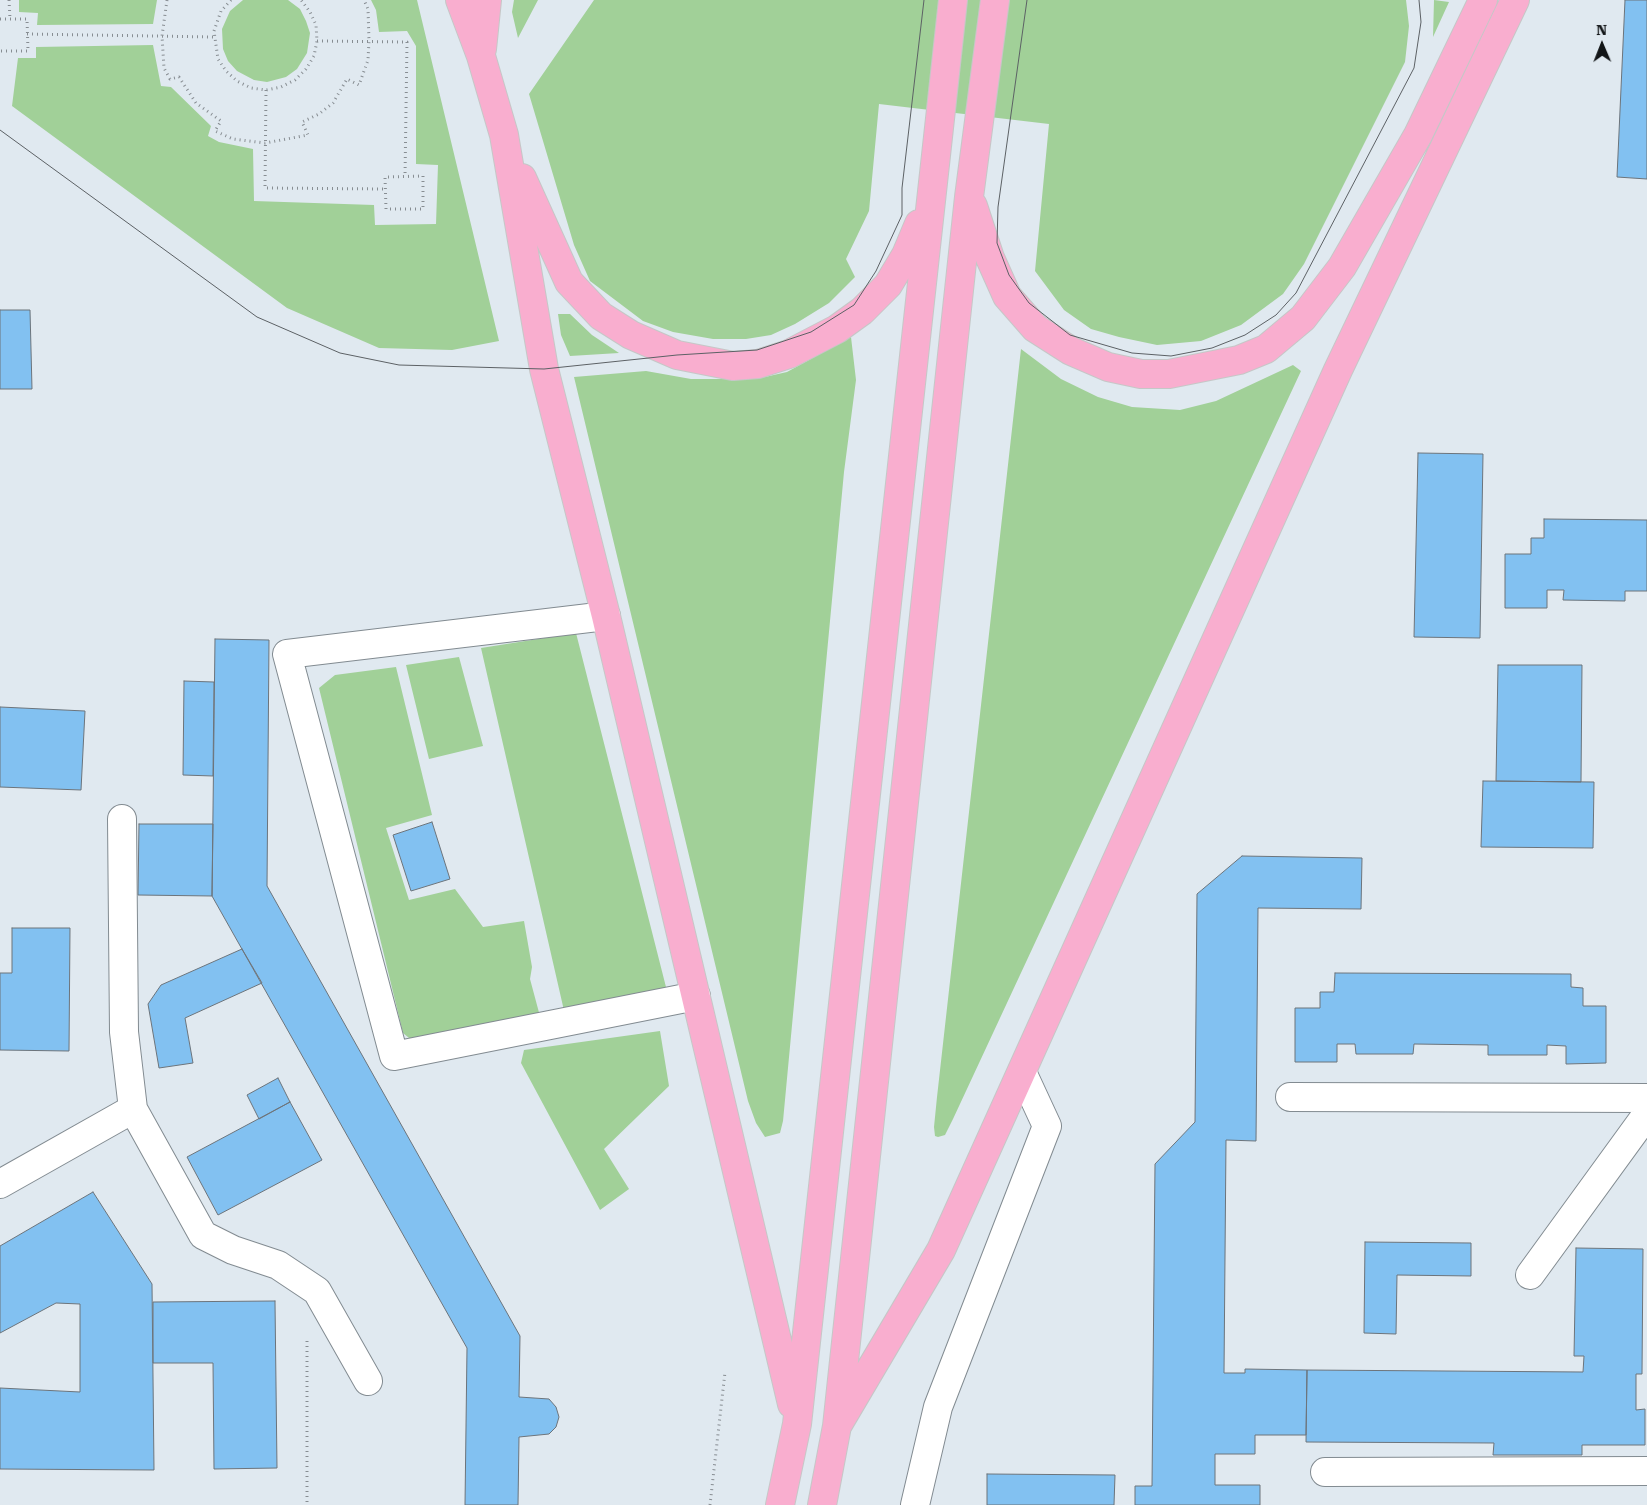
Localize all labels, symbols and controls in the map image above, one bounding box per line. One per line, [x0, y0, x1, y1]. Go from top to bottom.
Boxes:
north arrow [1577, 20, 1627, 70]
text: N [1596, 22, 1607, 38]

